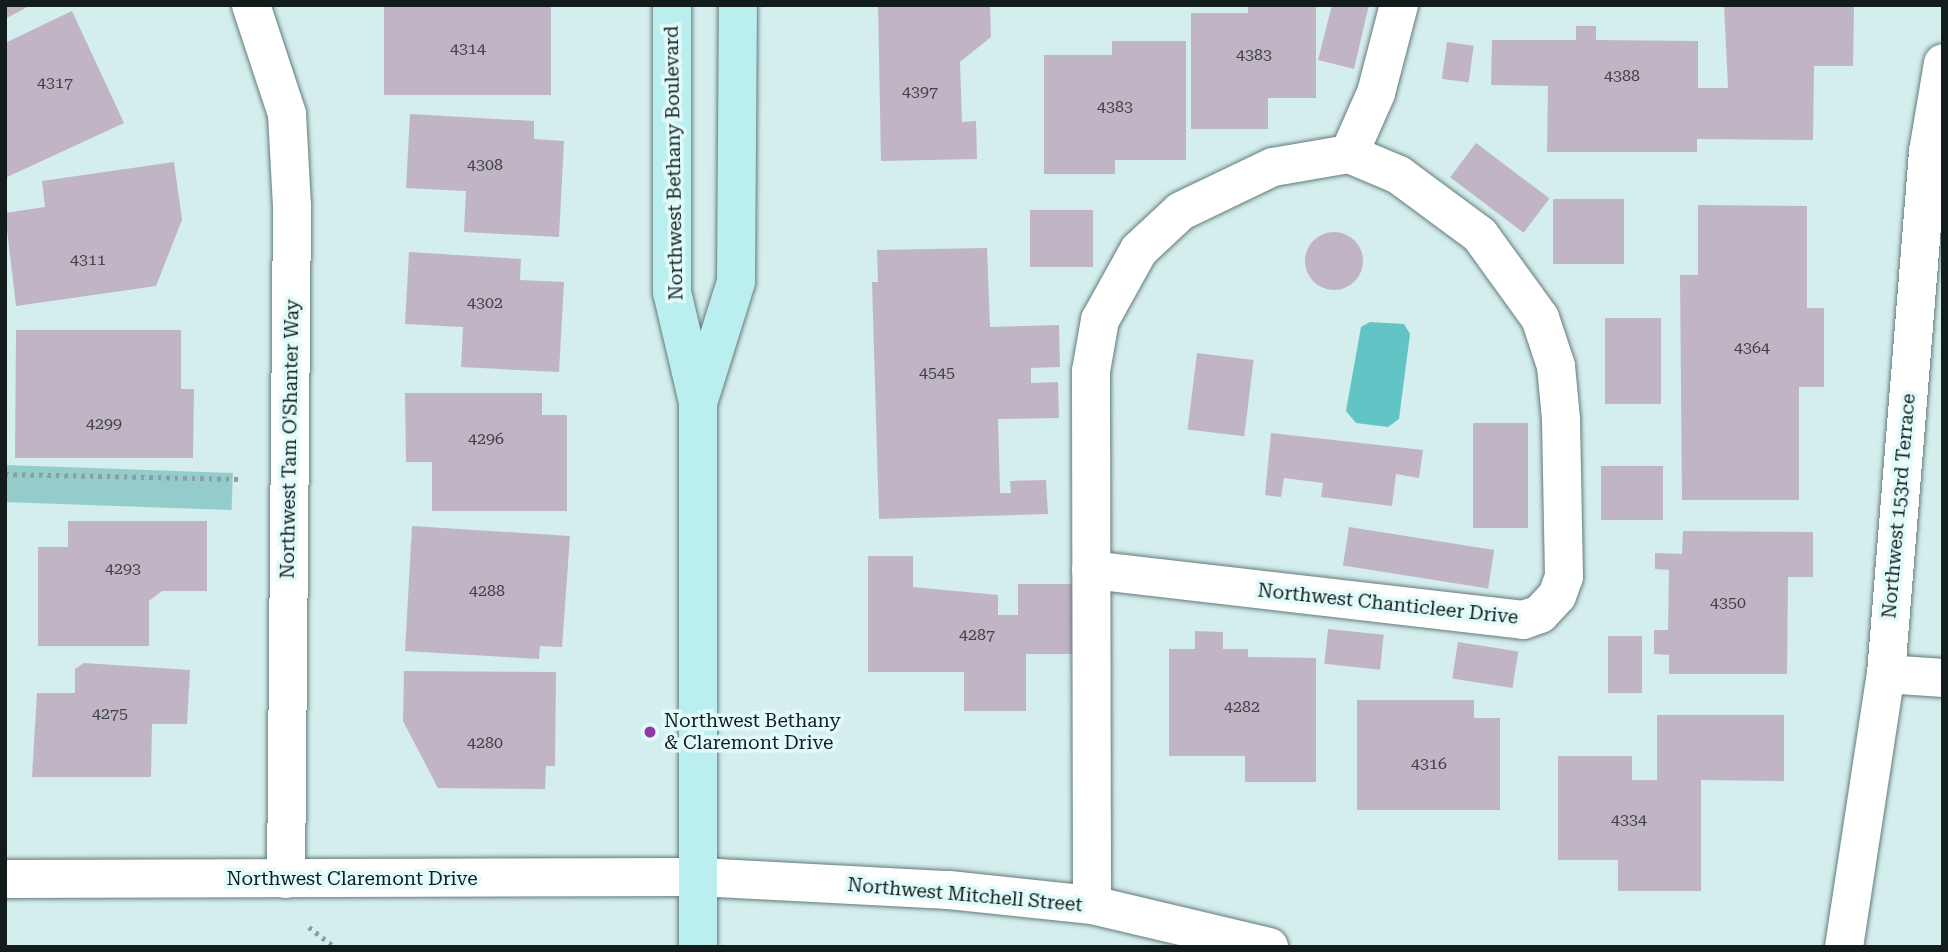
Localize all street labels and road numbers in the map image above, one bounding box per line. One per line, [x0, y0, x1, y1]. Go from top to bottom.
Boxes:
street label: Northwest Bethany Boulevard [660, 25, 688, 301]
street label: Northwest Tam O'Shanter Way [276, 299, 304, 579]
street label: Northwest 153rd Terrace [1878, 393, 1920, 619]
street label: Northwest Chanticleer Drive [1257, 579, 1519, 629]
street label: Northwest Claremont Drive [226, 868, 478, 890]
street label: Northwest Mitchell Street [847, 873, 1083, 917]

